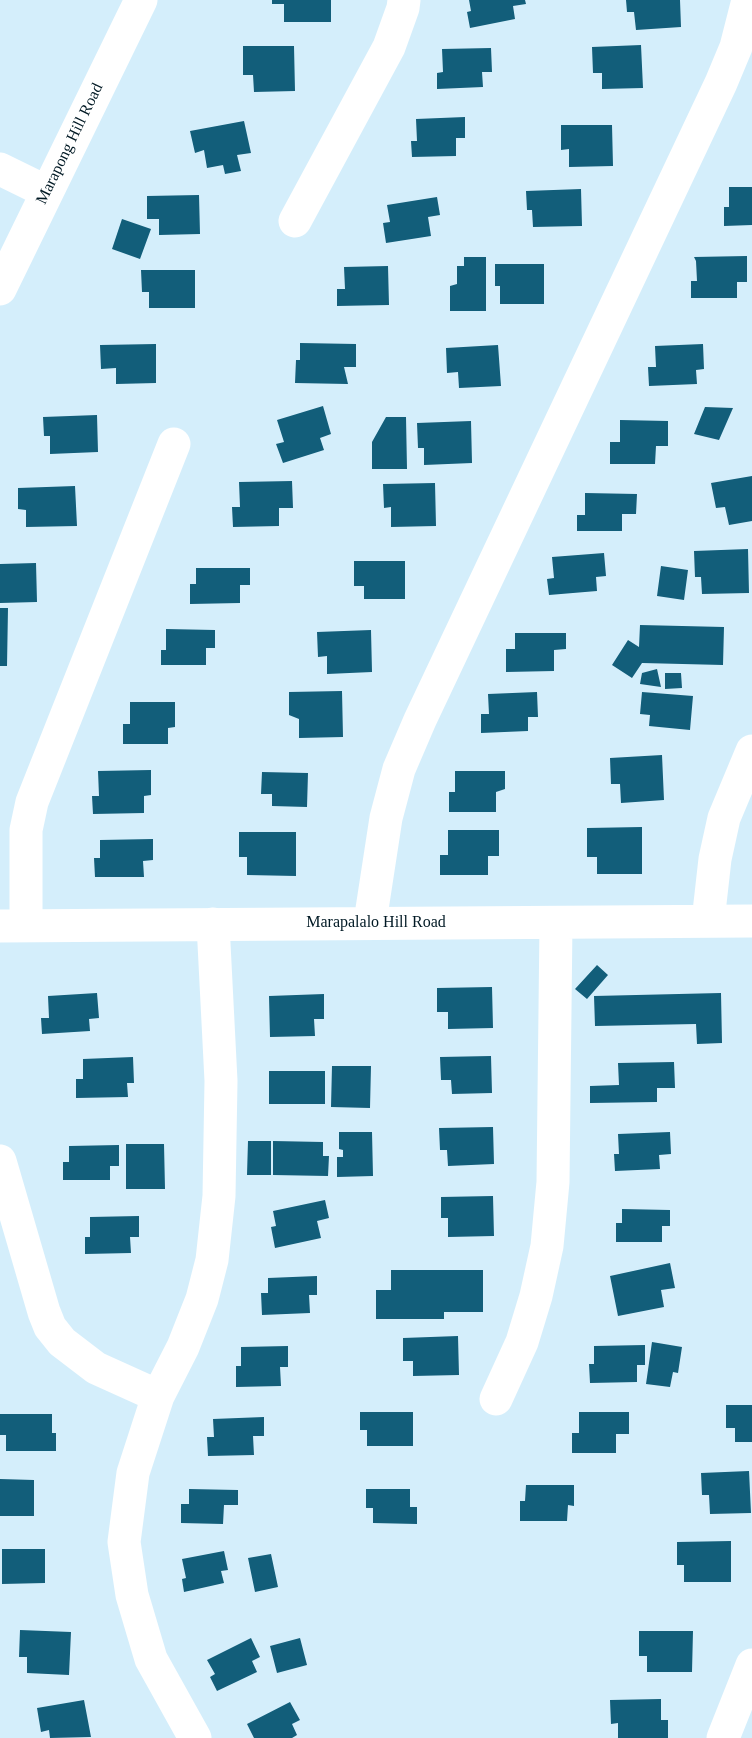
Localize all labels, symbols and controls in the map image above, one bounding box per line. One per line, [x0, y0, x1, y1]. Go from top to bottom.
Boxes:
street label: Marapong Hill Road [32, 80, 108, 208]
street label: Marapalalo Hill Road [306, 913, 446, 933]

